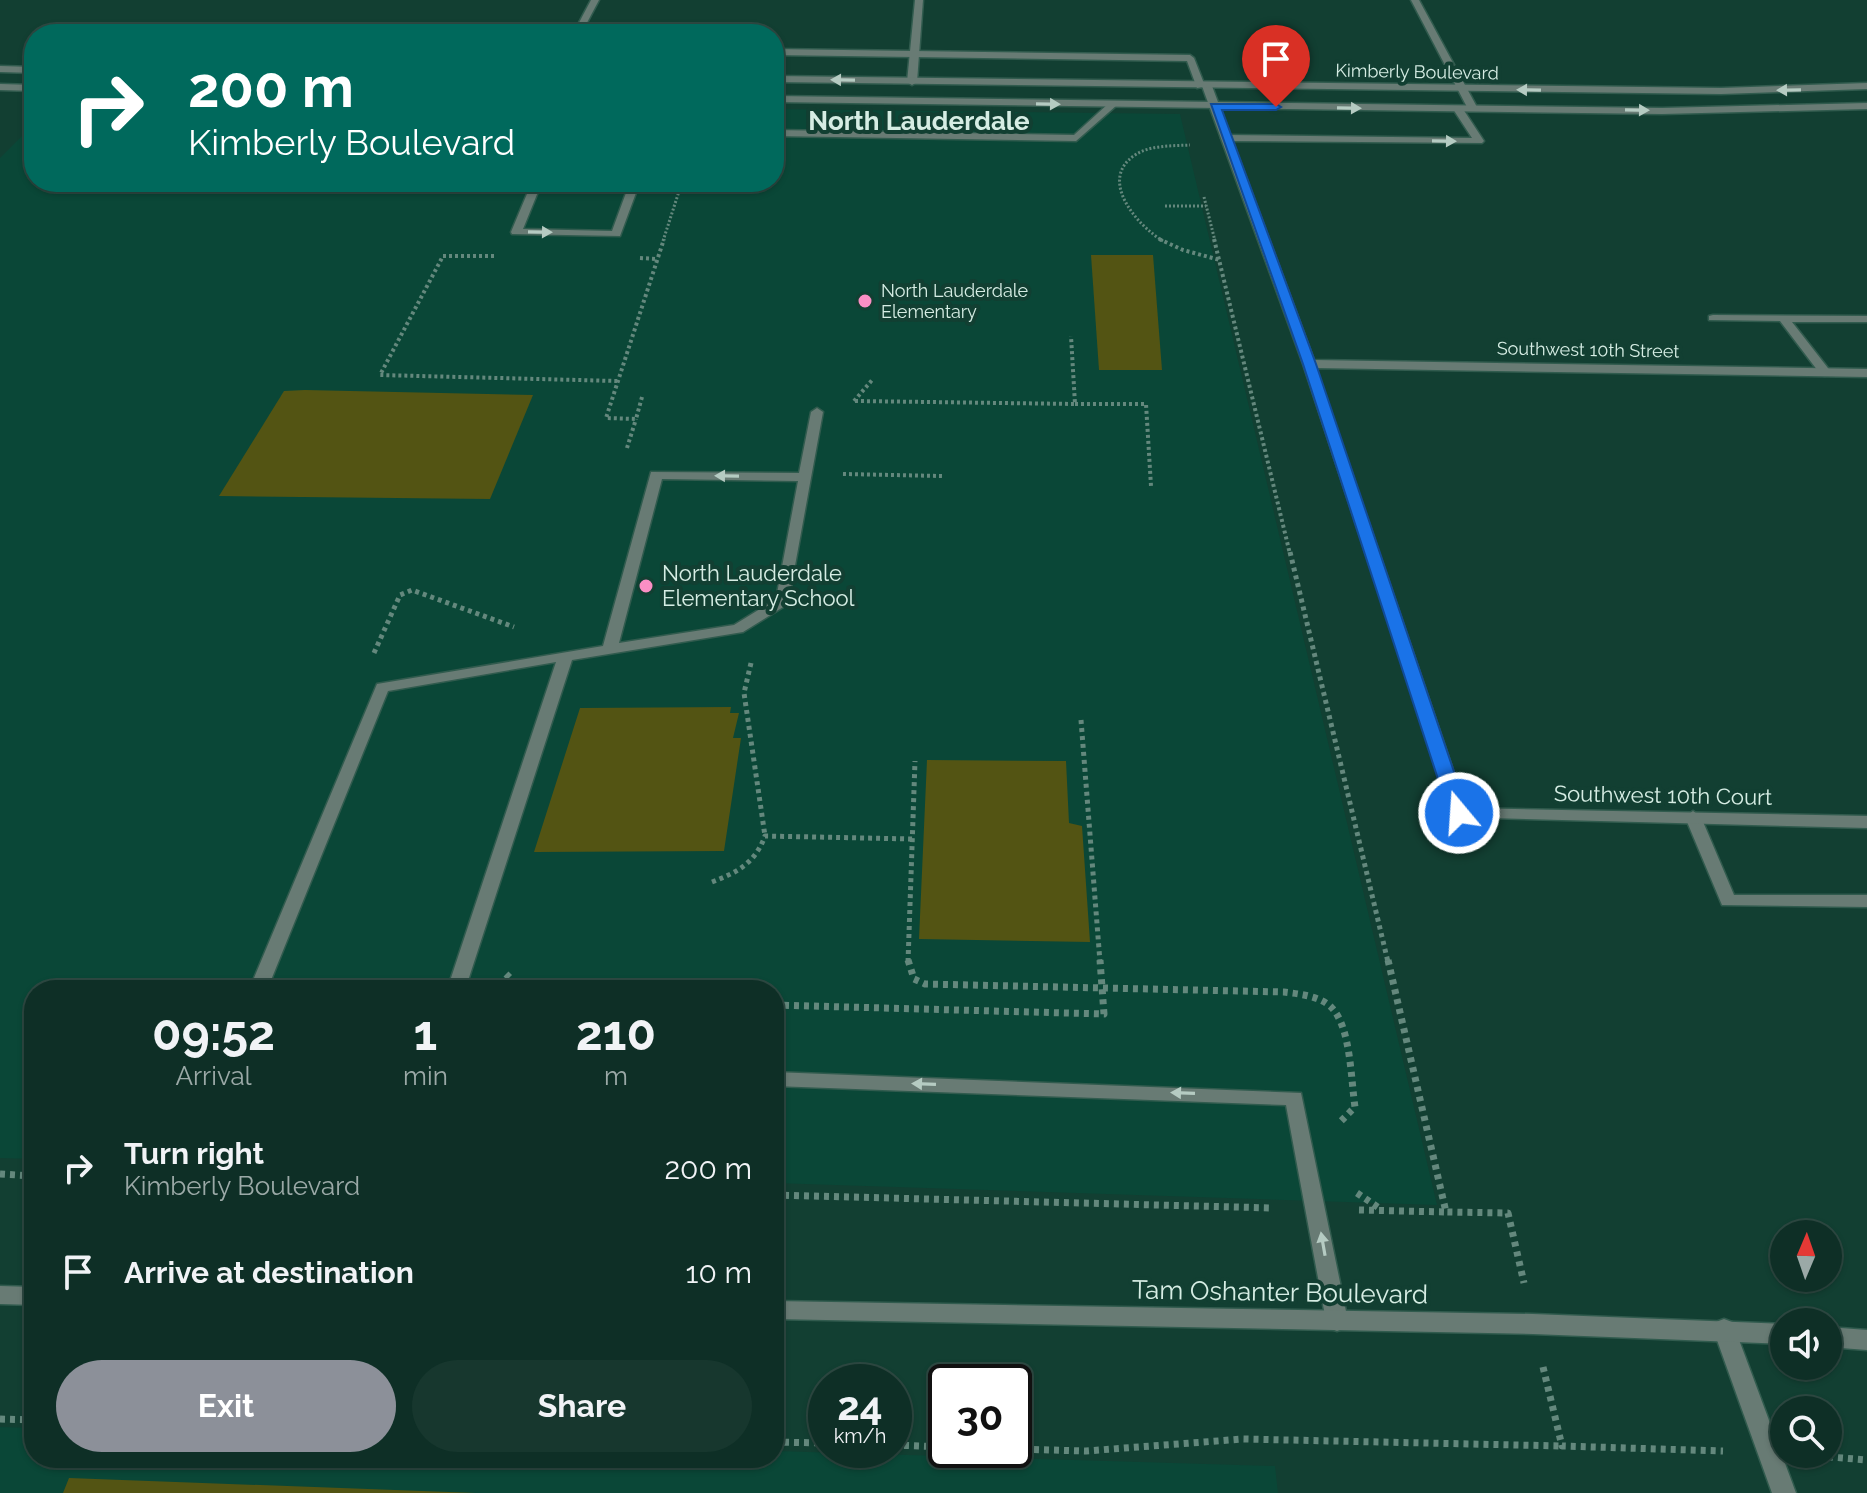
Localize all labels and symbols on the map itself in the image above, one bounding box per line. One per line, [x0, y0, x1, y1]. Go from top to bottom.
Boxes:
pin [1242, 25, 1310, 107]
street label: Kimberly Boulevard [1335, 60, 1499, 83]
one-way arrow [830, 74, 855, 87]
one-way arrow [1516, 84, 1541, 96]
one-way arrow [1776, 84, 1801, 96]
one-way arrow [1036, 98, 1061, 110]
one-way arrow [1337, 101, 1362, 114]
one-way arrow [1625, 104, 1650, 116]
district label: North Lauderdale [808, 106, 1030, 136]
one-way arrow [1432, 134, 1457, 147]
one-way arrow [528, 226, 553, 239]
place label: North Lauderdale Elementary [881, 280, 1029, 322]
marker: North Lauderdale Elementary [856, 292, 874, 310]
street label: Southwest 10th Street [1497, 337, 1679, 362]
one-way arrow [714, 470, 739, 482]
place label: North Lauderdale Elementary School [662, 560, 855, 611]
marker: North Lauderdale Elementary School [637, 577, 655, 595]
position arrow [1417, 771, 1501, 855]
street label: Southwest 10th Court [1554, 780, 1773, 810]
one-way arrow [911, 1078, 936, 1091]
one-way arrow [1170, 1087, 1195, 1100]
north arrow [1770, 1220, 1842, 1292]
one-way arrow [1317, 1232, 1329, 1257]
street label: Tam Oshanter Boulevard [1132, 1274, 1428, 1310]
speed limit sign: 30 [928, 1364, 1032, 1468]

